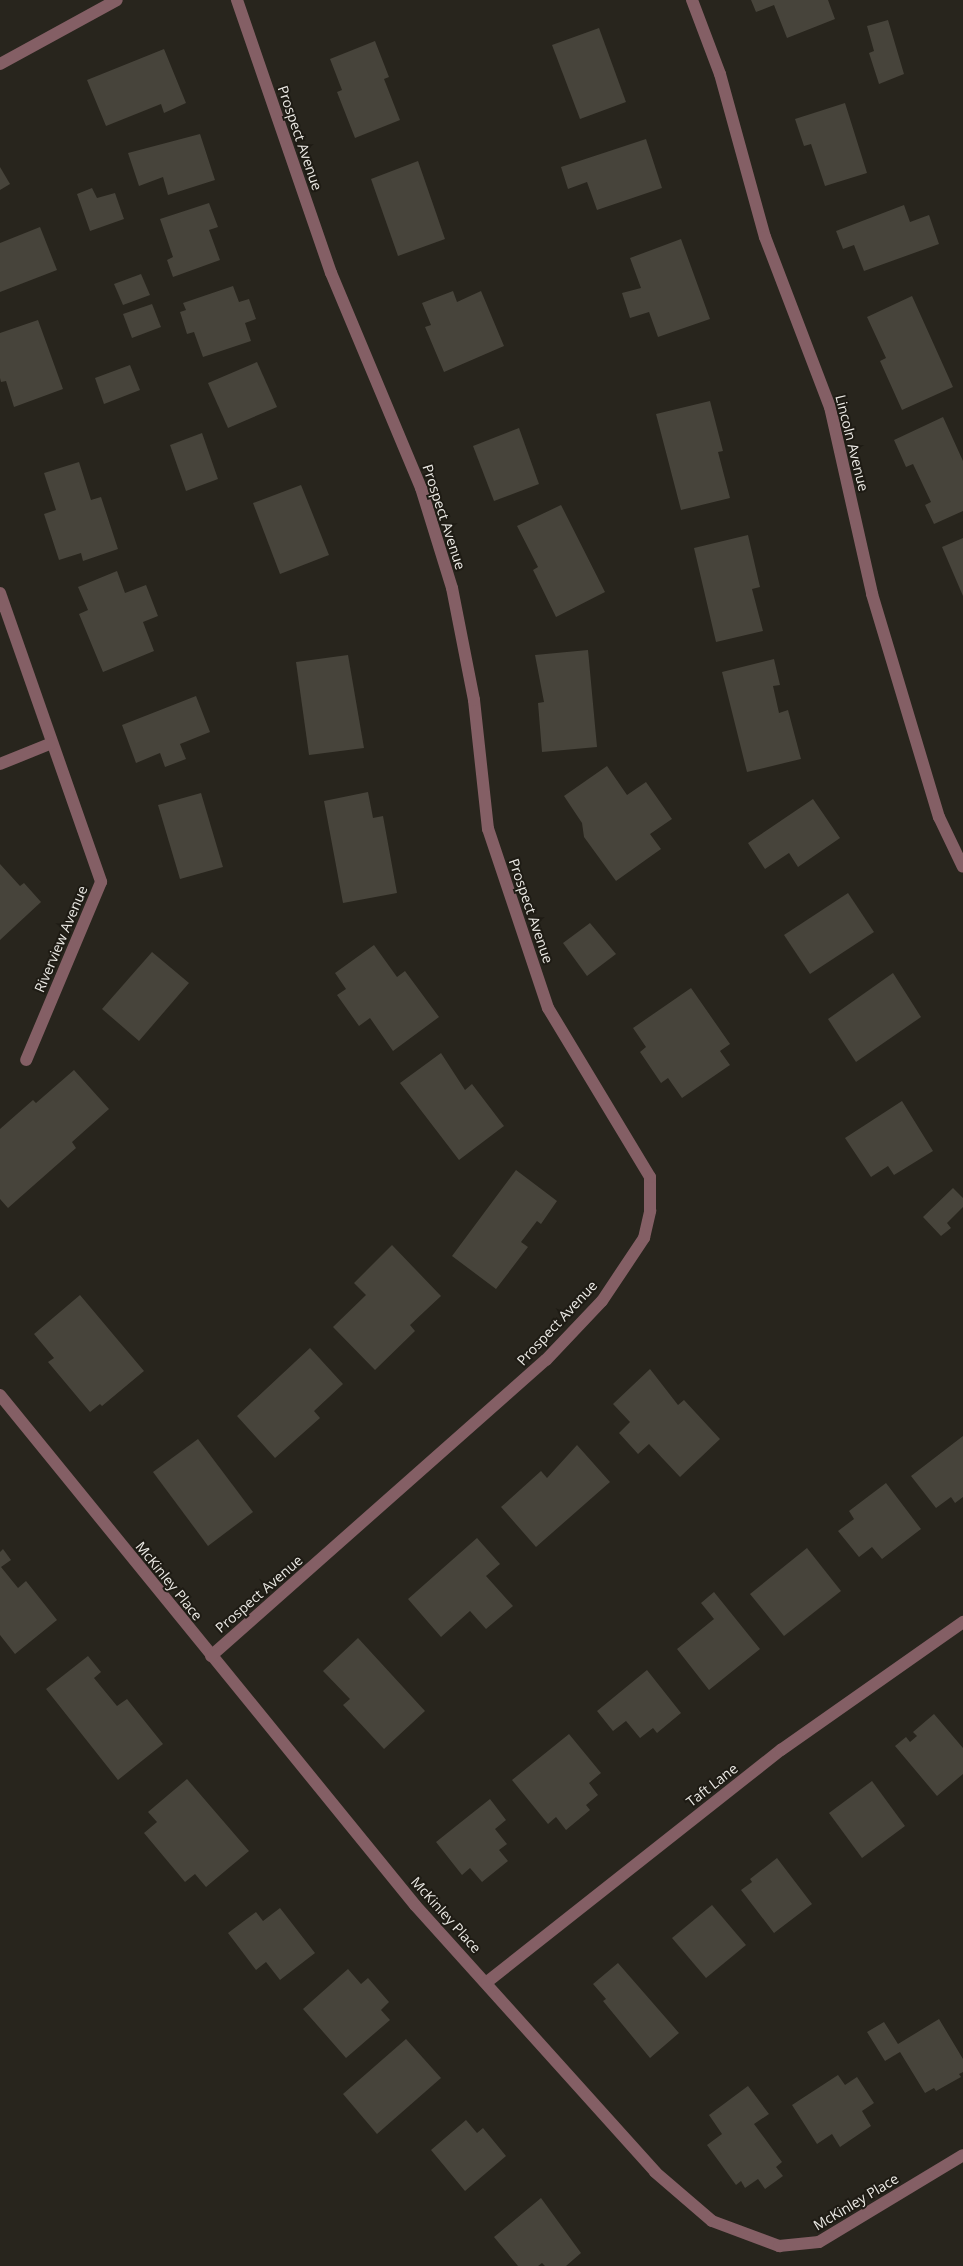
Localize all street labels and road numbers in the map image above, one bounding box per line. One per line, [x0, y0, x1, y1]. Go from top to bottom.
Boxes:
street label: Prospect Avenue [274, 83, 326, 193]
street label: Lincoln Avenue [832, 393, 872, 493]
street label: Prospect Avenue [419, 462, 469, 572]
street label: Prospect Avenue [505, 856, 557, 966]
street label: Riverview Avenue [31, 883, 91, 995]
street label: Prospect Avenue [513, 1277, 601, 1369]
street label: McKinley Place [132, 1538, 206, 1624]
street label: Prospect Avenue [212, 1552, 306, 1636]
street label: Taft Lane [683, 1760, 741, 1810]
street label: McKinley Place [408, 1874, 484, 1956]
street label: McKinley Place [810, 2170, 902, 2234]

